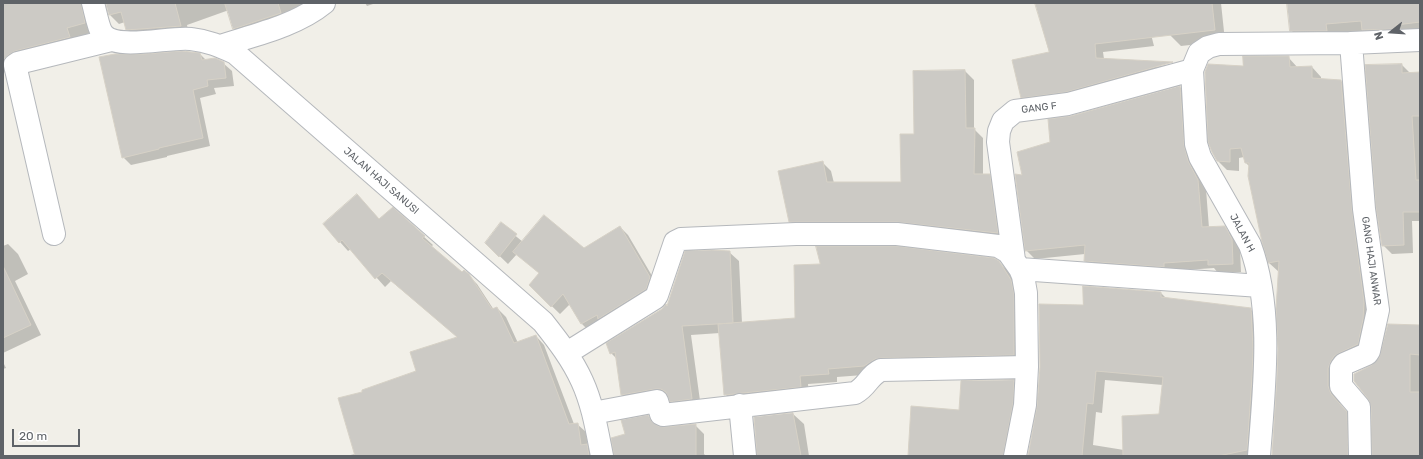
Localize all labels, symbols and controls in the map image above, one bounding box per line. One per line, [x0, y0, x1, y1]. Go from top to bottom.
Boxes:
north arrow [1371, 12, 1411, 52]
text: N [1372, 30, 1386, 41]
street label: GANG F [1021, 100, 1057, 116]
street label: JALAN HAJI SANUSI [341, 145, 421, 217]
street label: JALAN H [1227, 212, 1257, 254]
street label: GANG HAJI ANWAR [1359, 216, 1383, 306]
scale bar [14, 421, 82, 447]
text: 20 m [19, 429, 47, 443]

